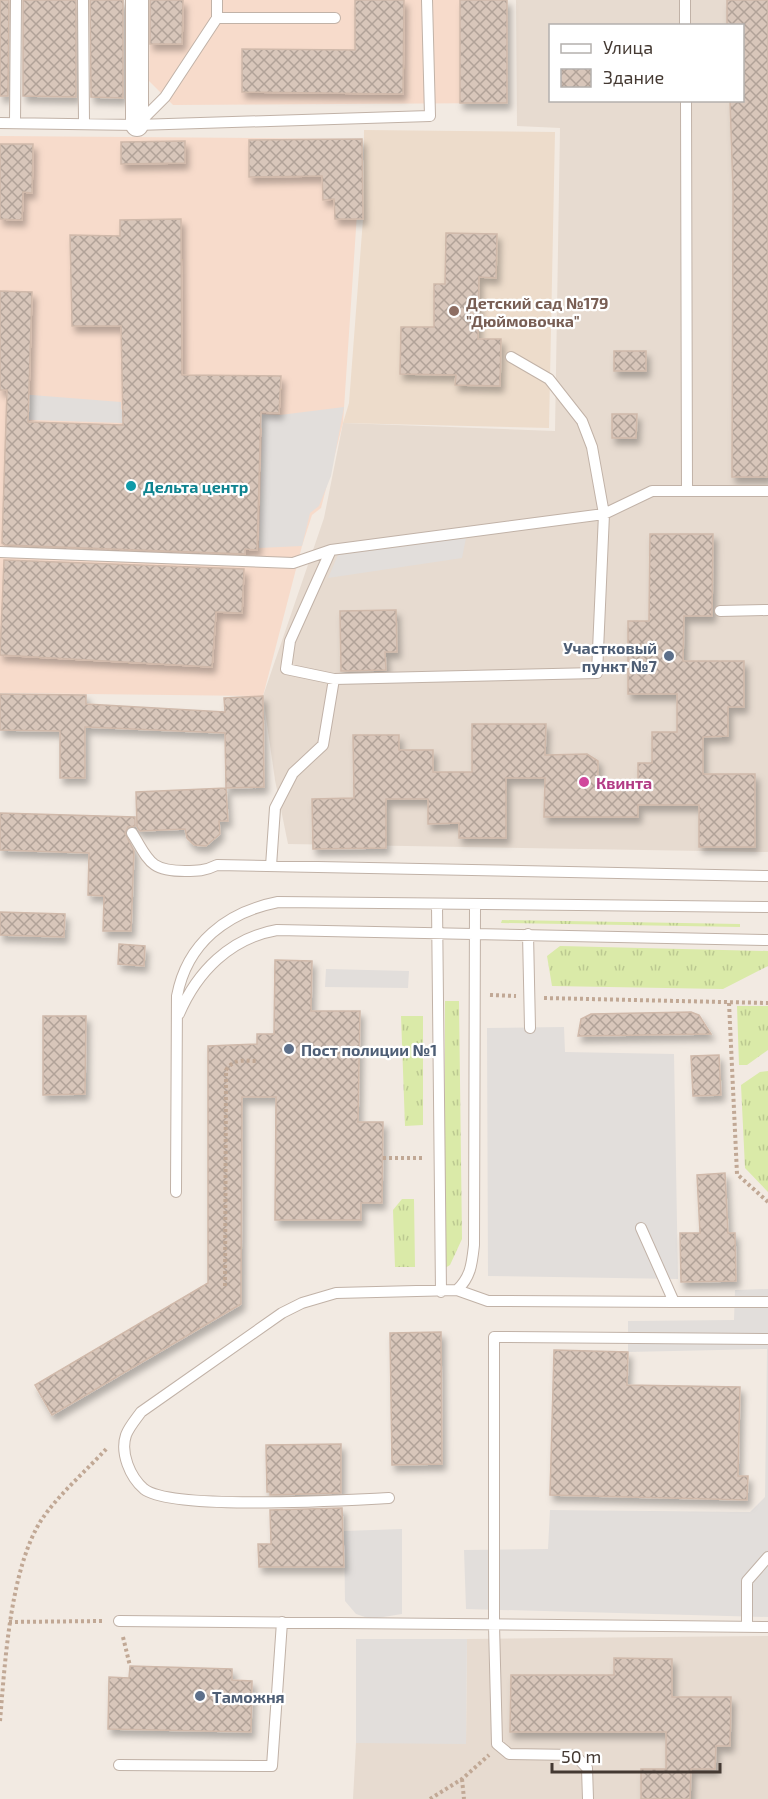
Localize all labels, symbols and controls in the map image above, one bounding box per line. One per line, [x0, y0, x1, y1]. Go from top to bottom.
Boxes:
legend [549, 24, 744, 102]
text: Улица [603, 36, 653, 58]
text: Здание [603, 66, 664, 88]
place label: Детский сад №179 "Дюймовочка" [466, 293, 608, 330]
marker: Детский сад №179 "Дюймовочка" [447, 304, 461, 318]
place label: Дельта центр [143, 477, 248, 496]
marker: Дельта центр [124, 479, 138, 493]
place label: Участковый пункт №7 [563, 638, 658, 675]
marker: Участковый пункт №7 [662, 649, 676, 663]
place label: Квинта [596, 773, 652, 792]
marker: Квинта [577, 775, 591, 789]
place label: Пост полиции №1 [301, 1040, 437, 1059]
marker: Пост полиции №1 [282, 1042, 296, 1056]
place label: Таможня [212, 1687, 285, 1706]
marker: Таможня [193, 1689, 207, 1703]
scale bar [552, 1736, 720, 1774]
text: 50 m [561, 1745, 601, 1767]

